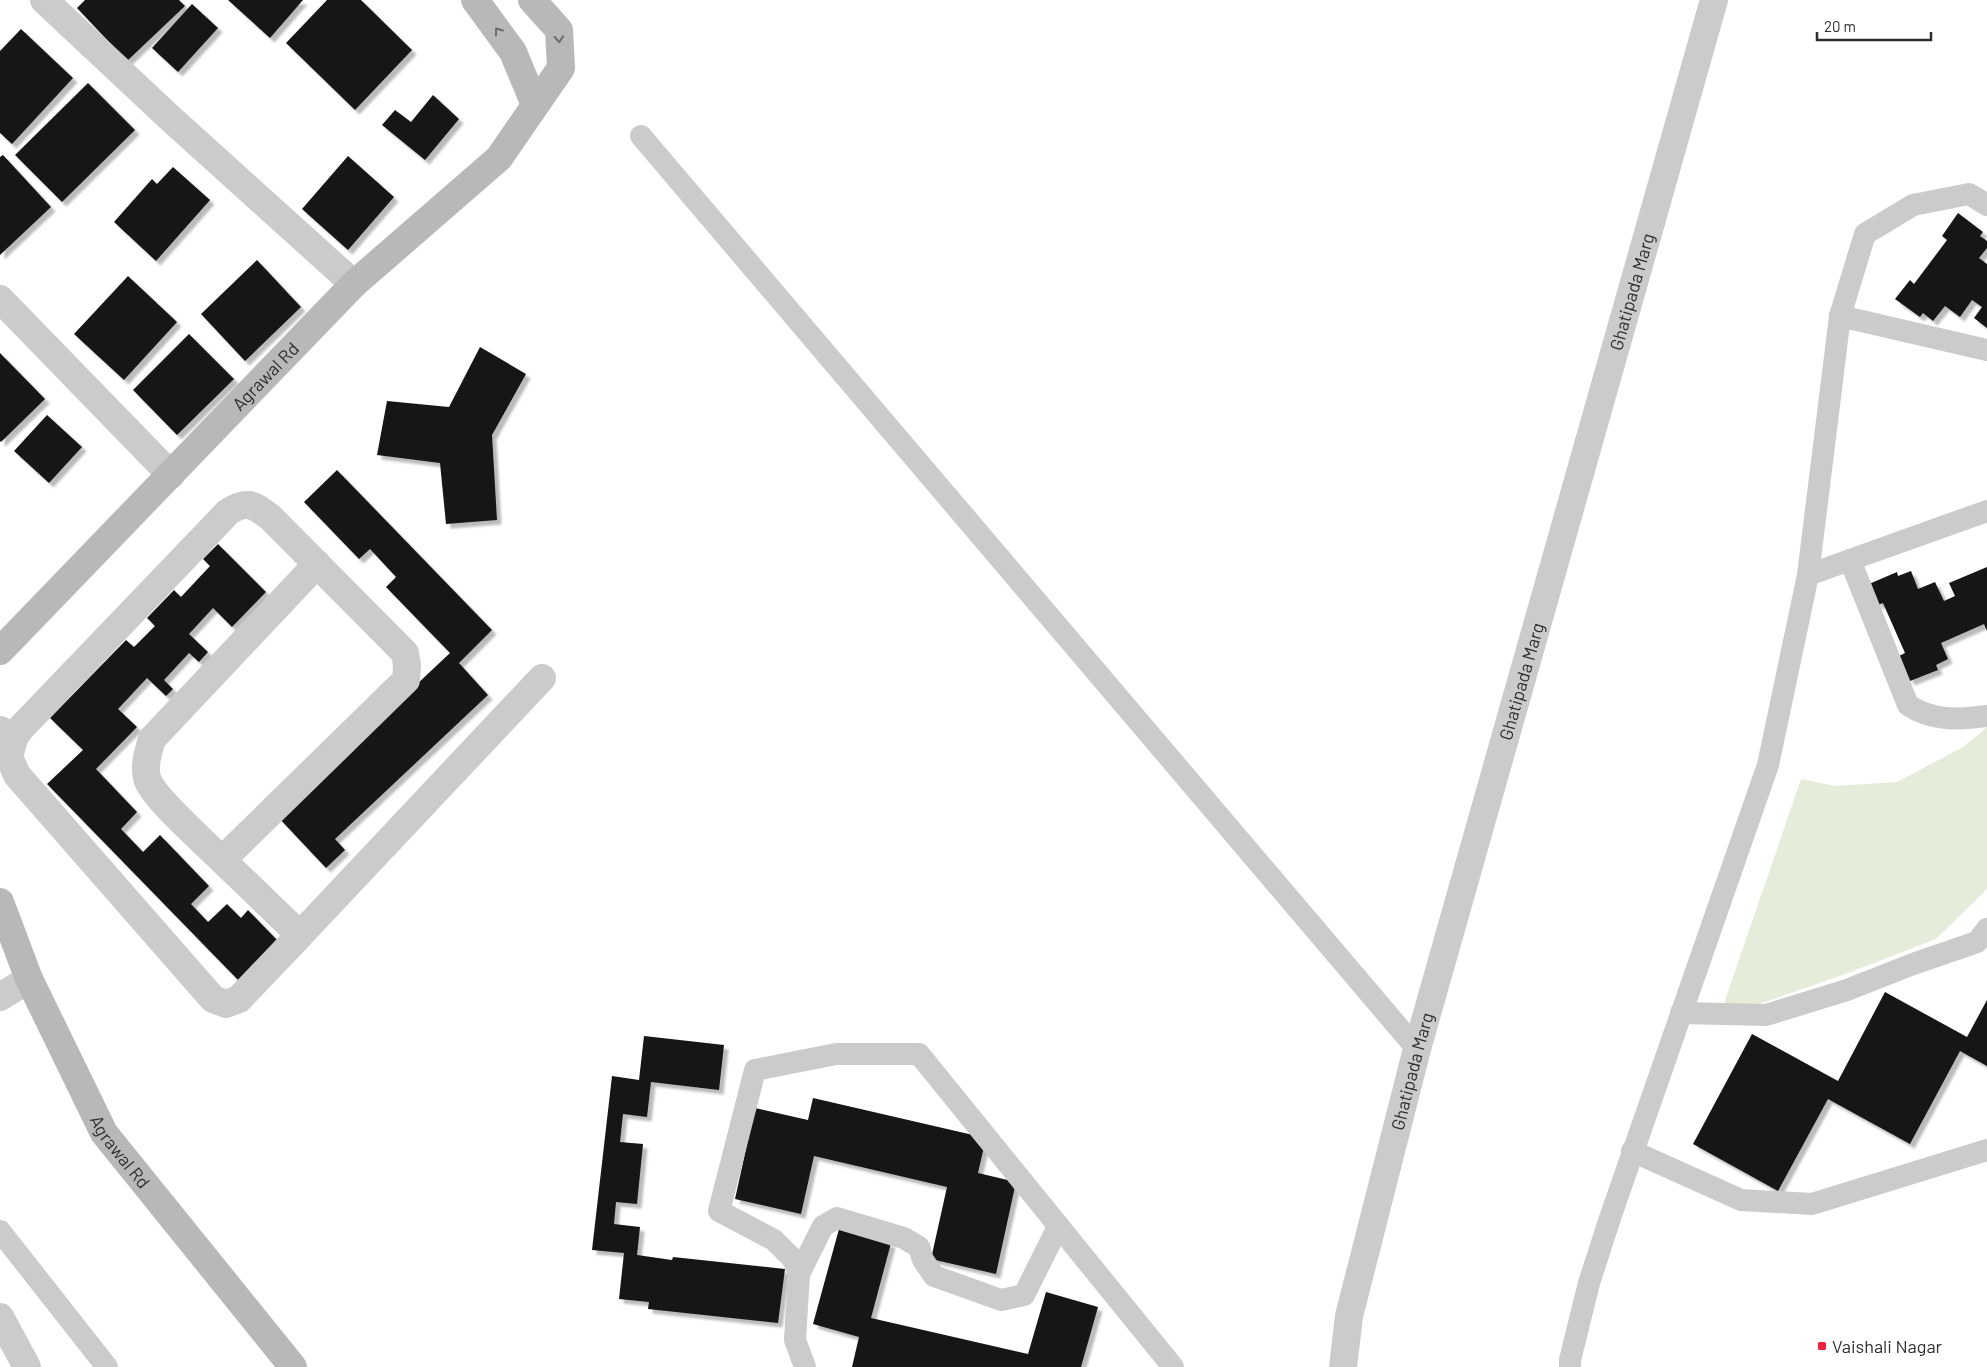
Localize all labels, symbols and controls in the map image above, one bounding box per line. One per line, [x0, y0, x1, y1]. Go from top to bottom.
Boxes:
scale bar [1817, 10, 1931, 42]
text: 20 m [1824, 17, 1856, 35]
one-way arrow [495, 27, 504, 36]
one-way arrow [554, 35, 565, 43]
street label: Ghatipada Marg [1604, 230, 1658, 353]
street label: Agrawal Rd [227, 337, 303, 415]
street label: Ghatipada Marg [1494, 620, 1548, 742]
street label: Ghatipada Marg [1386, 1010, 1438, 1132]
street label: Agrawal Rd [86, 1111, 155, 1193]
place label: Vaishali Nagar [1832, 1335, 1943, 1357]
marker: Vaishali Nagar [1816, 1340, 1828, 1352]

